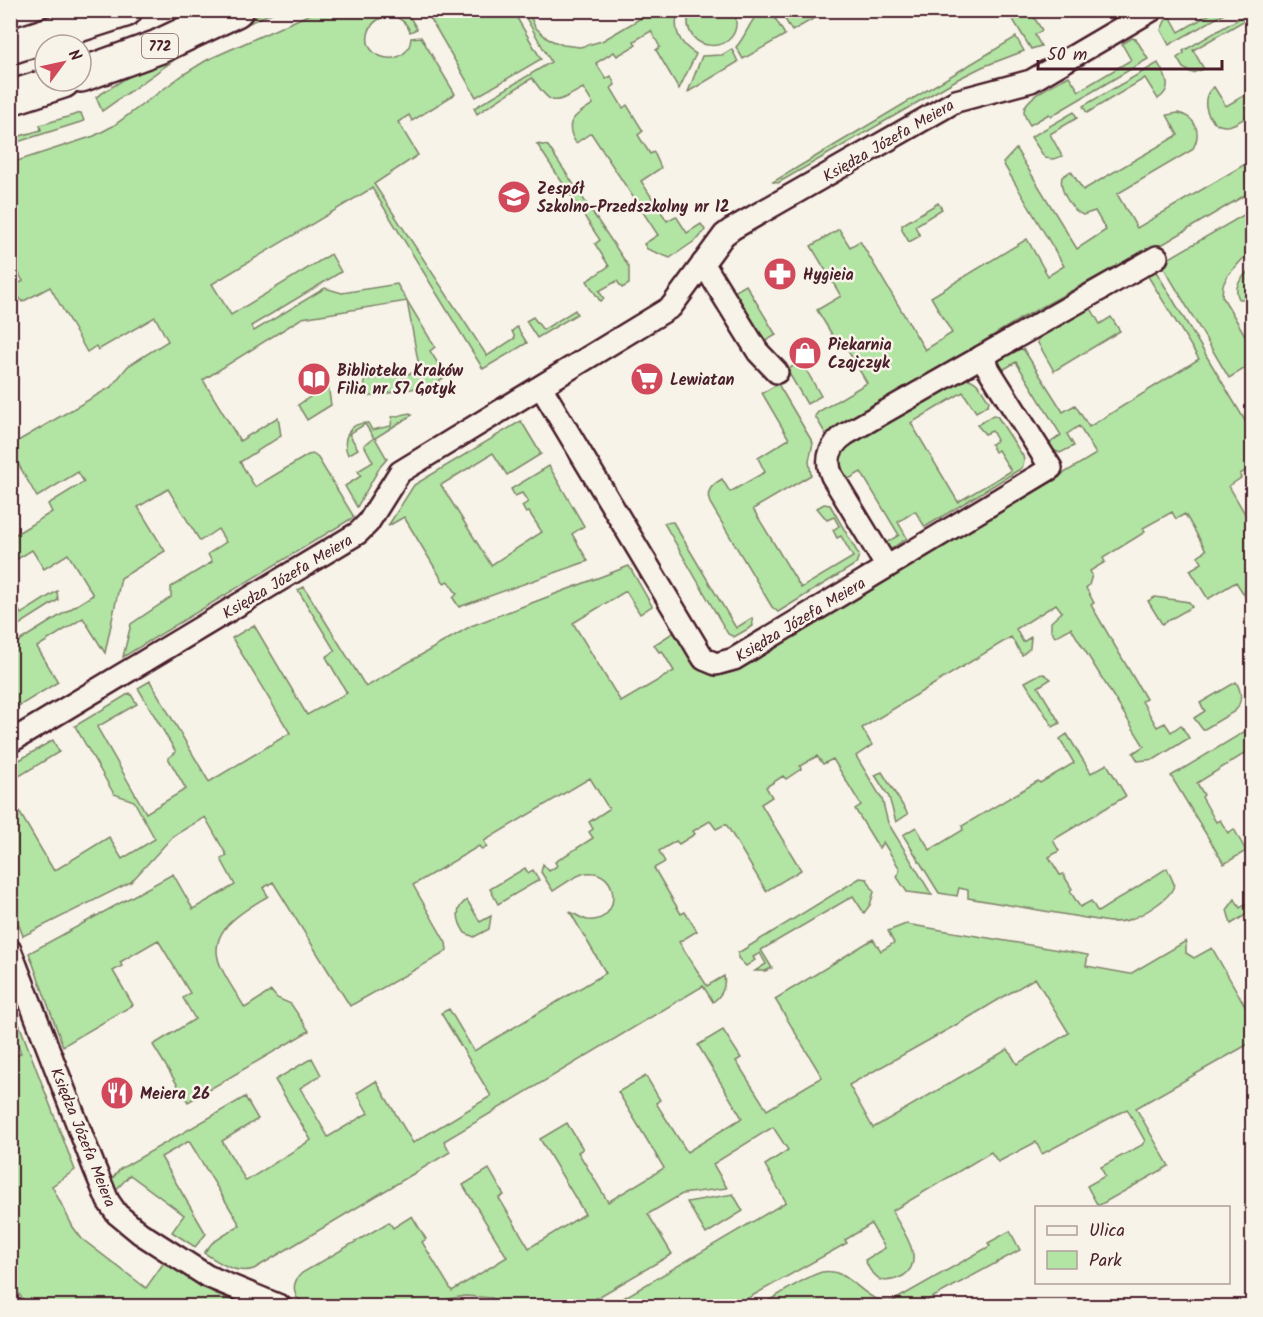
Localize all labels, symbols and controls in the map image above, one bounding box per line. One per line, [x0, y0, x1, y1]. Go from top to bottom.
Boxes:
north arrow [33, 33, 93, 93]
scale bar [1038, 33, 1222, 71]
road number: 772 [142, 34, 178, 58]
text: 50 m [1047, 41, 1087, 70]
text: N [61, 45, 88, 67]
street label: Księdza Józefa Meiera [818, 93, 959, 189]
place label: Zespół Szkolno-Przedszkolny nr 12 [537, 177, 729, 220]
school or university icon: Zespół Szkolno-Przedszkolny nr 12 [496, 179, 532, 215]
pharmacy icon: Hygieia [762, 256, 798, 292]
place label: Hygieia [803, 263, 854, 288]
place label: Piekarnia Czajczyk [828, 333, 892, 376]
shop icon: Piekarnia Czajczyk [787, 335, 823, 371]
place label: Biblioteka Kraków Filia nr 57 Gotyk [337, 359, 464, 402]
library icon: Biblioteka Kraków Filia nr 57 Gotyk [296, 361, 332, 397]
supermarket icon: Lewiatan [629, 361, 665, 397]
place label: Lewiatan [670, 368, 735, 393]
street label: Księdza Józefa Meiera [218, 528, 358, 626]
street label: Księdza Józefa Meiera [731, 571, 871, 669]
street label: Księdza Józefa Meiera [43, 1064, 122, 1211]
restaurant icon: Meiera 26 [99, 1075, 135, 1111]
place label: Meiera 26 [140, 1082, 210, 1107]
legend [1035, 1206, 1230, 1284]
text: Ulica [1089, 1217, 1125, 1246]
text: Park [1089, 1247, 1122, 1276]

